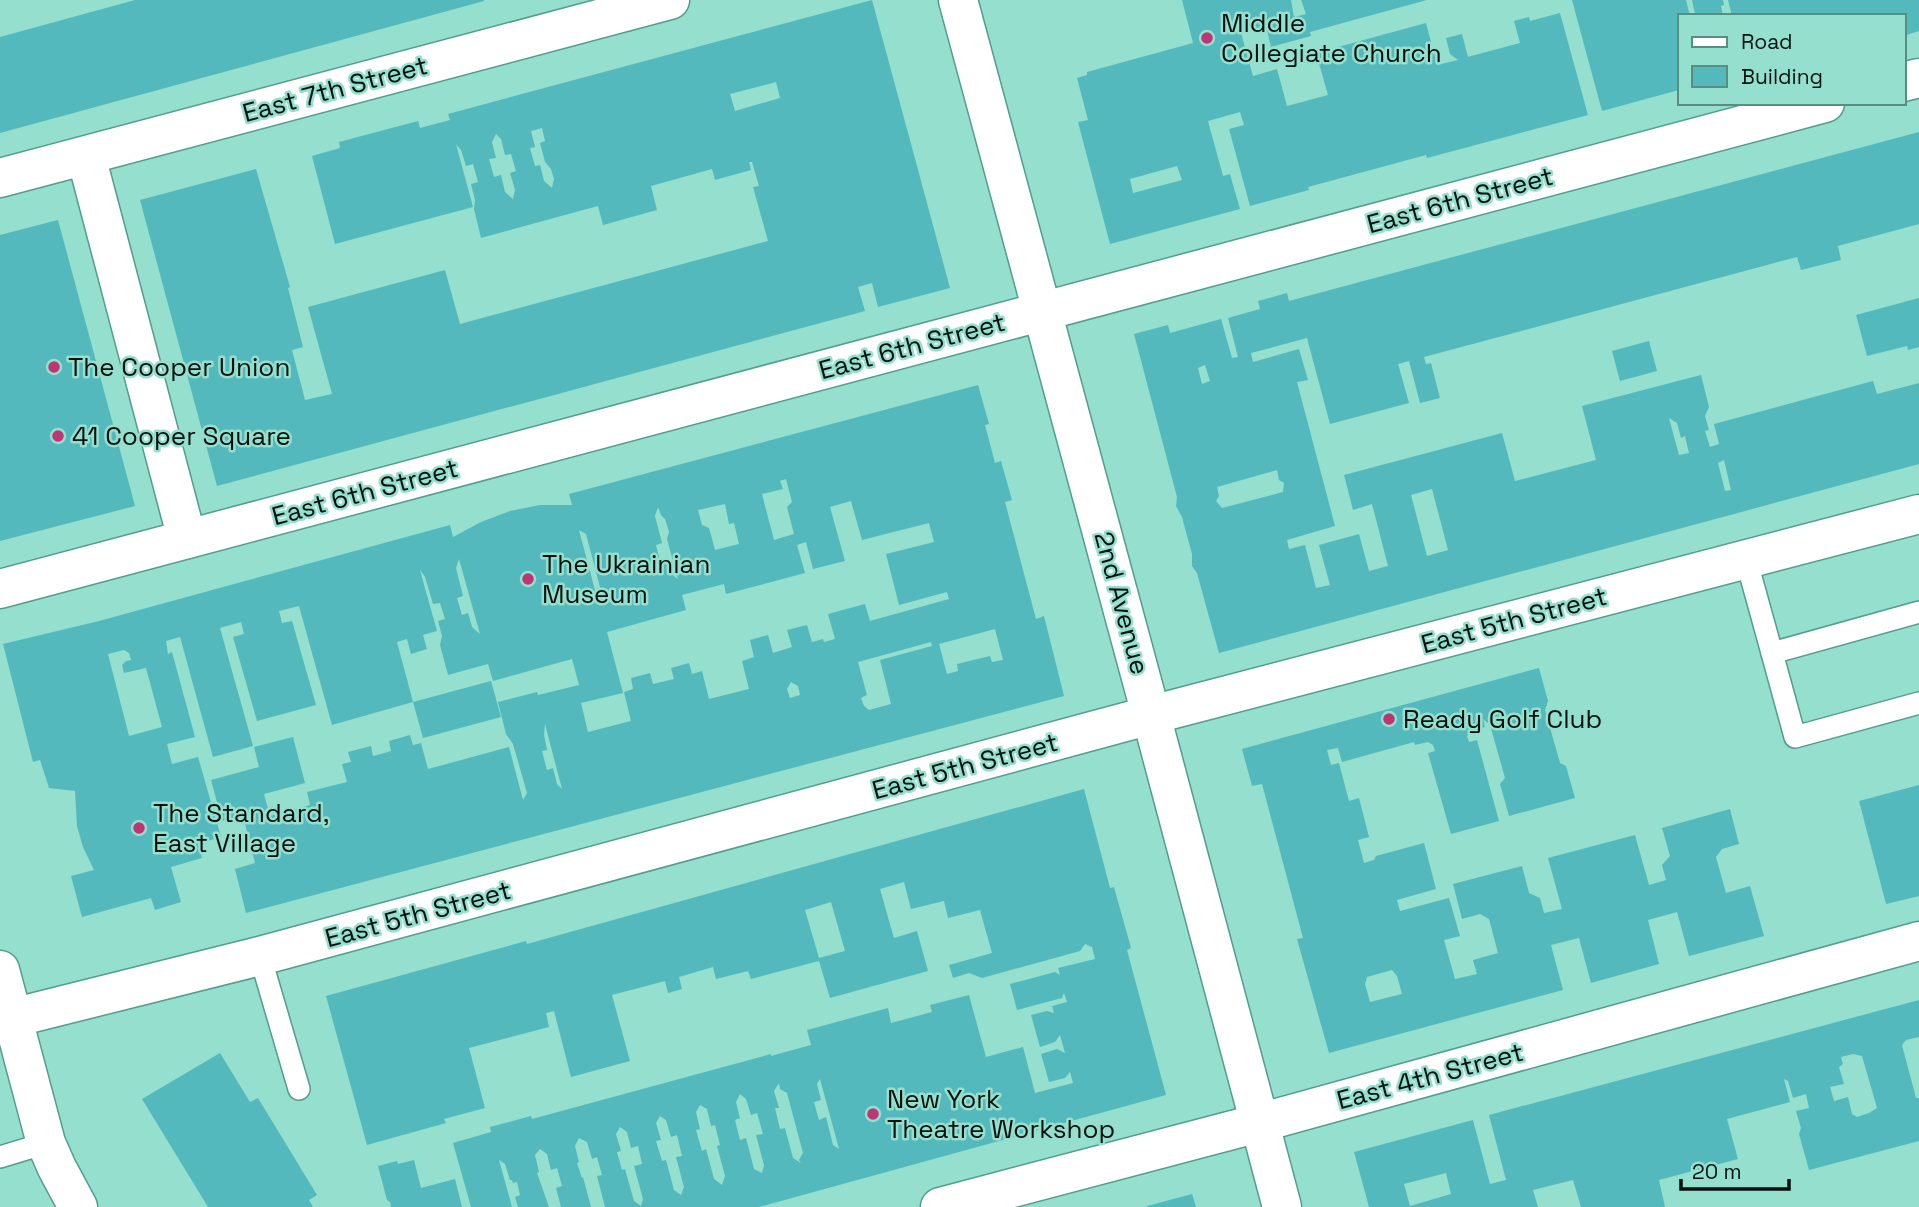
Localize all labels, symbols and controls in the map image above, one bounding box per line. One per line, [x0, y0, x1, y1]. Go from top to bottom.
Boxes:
place label: Middle Collegiate Church [1221, 6, 1442, 70]
legend [1678, 14, 1905, 105]
text: Road [1741, 28, 1793, 55]
marker: Middle Collegiate Church [1199, 30, 1215, 46]
street label: East 7th Street [239, 48, 431, 130]
text: Building [1741, 63, 1823, 90]
street label: East 6th Street [1363, 159, 1557, 241]
street label: East 6th Street [815, 305, 1009, 387]
place label: The Cooper Union [68, 350, 290, 384]
marker: The Cooper Union [46, 359, 62, 375]
place label: 41 Cooper Square [72, 419, 291, 453]
marker: 41 Cooper Square [50, 428, 66, 444]
street label: East 6th Street [268, 451, 462, 533]
street label: 2nd Avenue [1087, 528, 1157, 678]
place label: The Ukrainian Museum [542, 547, 710, 611]
marker: The Ukrainian Museum [520, 571, 536, 587]
street label: East 5th Street [1417, 579, 1611, 661]
place label: Ready Golf Club [1403, 702, 1602, 736]
marker: Ready Golf Club [1381, 711, 1397, 727]
street label: East 5th Street [868, 725, 1062, 807]
place label: The Standard, East Village [153, 796, 329, 860]
marker: The Standard, East Village [131, 820, 147, 836]
street label: East 5th Street [321, 873, 515, 955]
street label: East 4th Street [1333, 1035, 1527, 1117]
place label: New York Theatre Workshop [887, 1082, 1115, 1146]
marker: New York Theatre Workshop [865, 1106, 881, 1122]
scale bar [1681, 1148, 1790, 1192]
text: 20 m [1692, 1158, 1742, 1185]

